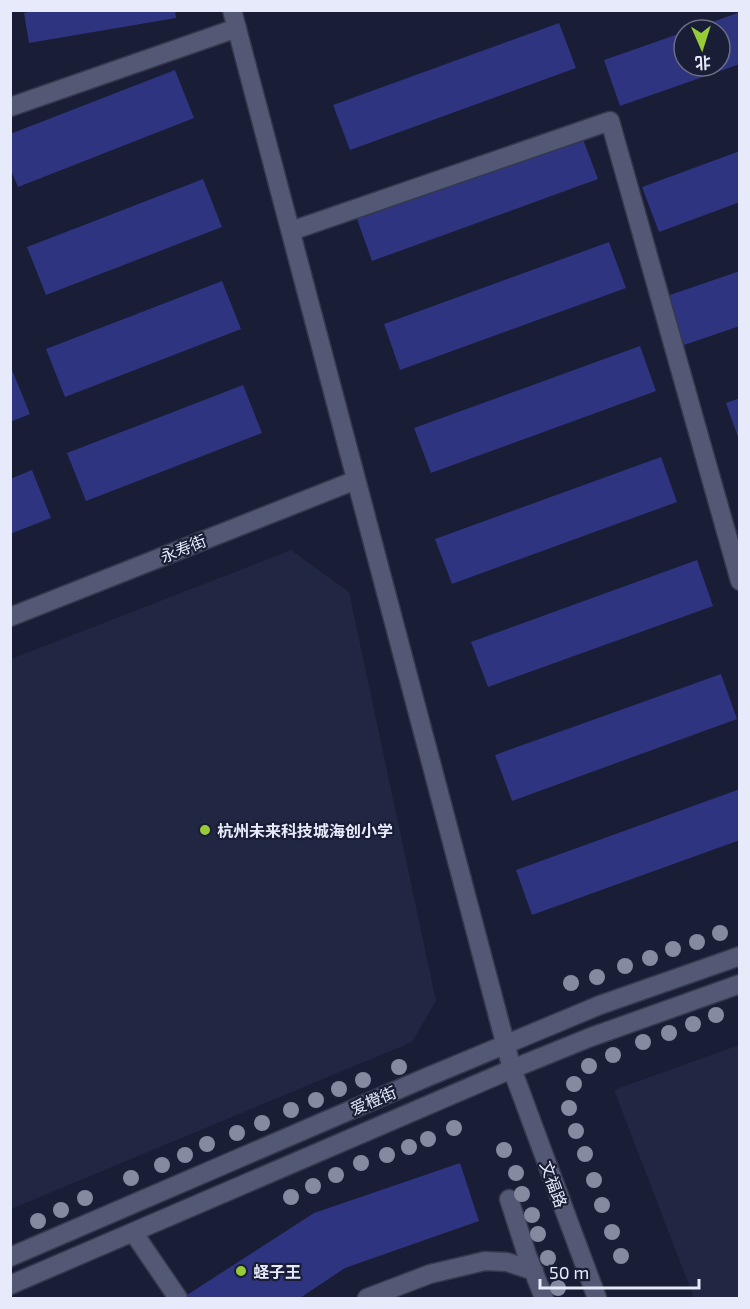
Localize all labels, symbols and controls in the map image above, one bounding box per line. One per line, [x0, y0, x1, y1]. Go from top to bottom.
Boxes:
north arrow [672, 18, 732, 78]
text: 北 [694, 54, 711, 73]
street label: 永寿街 [157, 530, 209, 566]
place label: 杭州未来科技城海创小学 [217, 821, 393, 840]
marker: 杭州未来科技城海创小学 [198, 823, 212, 837]
street label: 爱橙街 [347, 1082, 399, 1118]
street label: 文福路 [537, 1158, 571, 1210]
scale bar [540, 1252, 699, 1290]
text: 50 m [549, 1261, 589, 1283]
place label: 蛏子王 [253, 1262, 301, 1281]
marker: 蛏子王 [234, 1264, 248, 1278]

